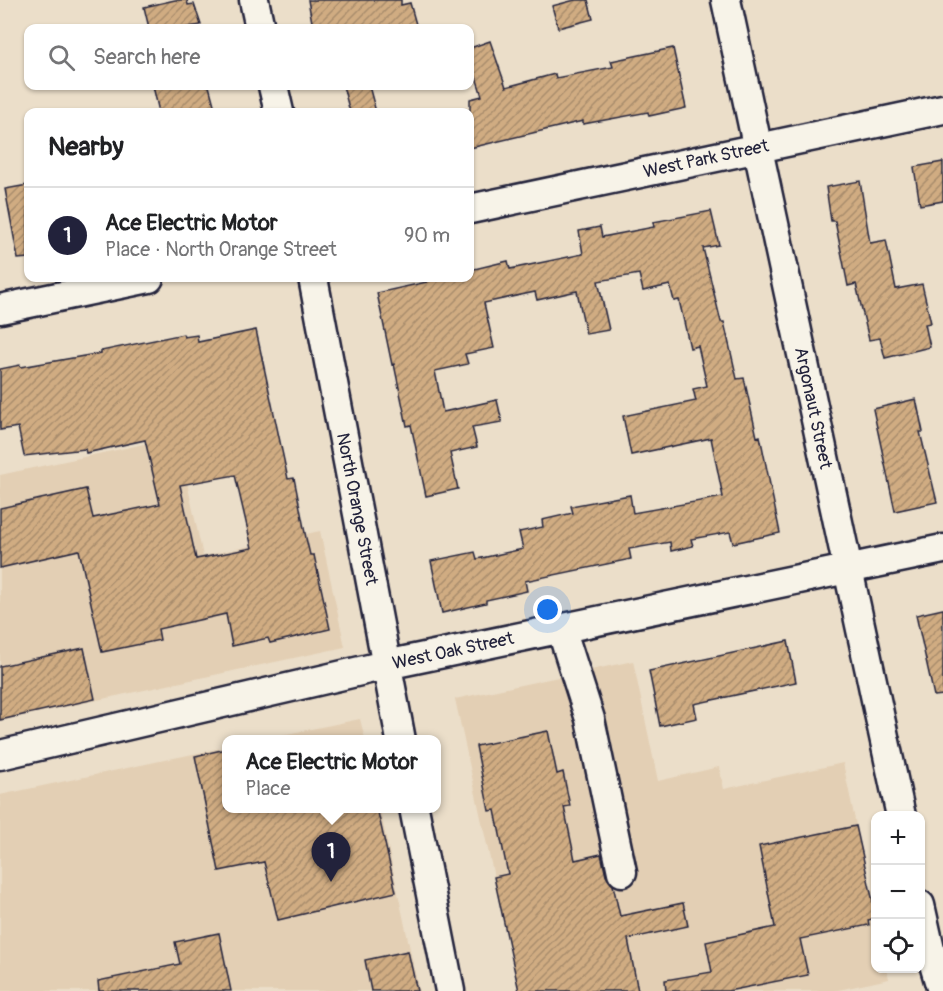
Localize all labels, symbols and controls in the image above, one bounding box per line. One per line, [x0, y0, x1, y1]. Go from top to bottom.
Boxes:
search box [24, 24, 474, 90]
icon: search [45, 41, 78, 74]
text: Search here [93, 43, 200, 71]
text: Nearby [48, 131, 124, 163]
street label: West Park Street [641, 134, 772, 184]
text: Ace Electric Motor [105, 209, 278, 237]
text: 1 [64, 223, 71, 248]
text: 90 m [404, 223, 450, 248]
text: Place · North Orange Street [105, 237, 337, 262]
street label: Argonaut Street [789, 345, 837, 472]
street label: North Orange Street [331, 431, 383, 588]
your location [533, 595, 562, 624]
street label: West Oak Street [390, 627, 517, 675]
popup [222, 735, 441, 813]
text: Ace Electric Motor [245, 748, 418, 776]
text: Place [245, 776, 290, 801]
map controls [871, 811, 925, 973]
button: + [871, 811, 925, 865]
pin: 1 [312, 832, 350, 882]
button: − [871, 865, 925, 919]
button: locate [871, 919, 925, 973]

